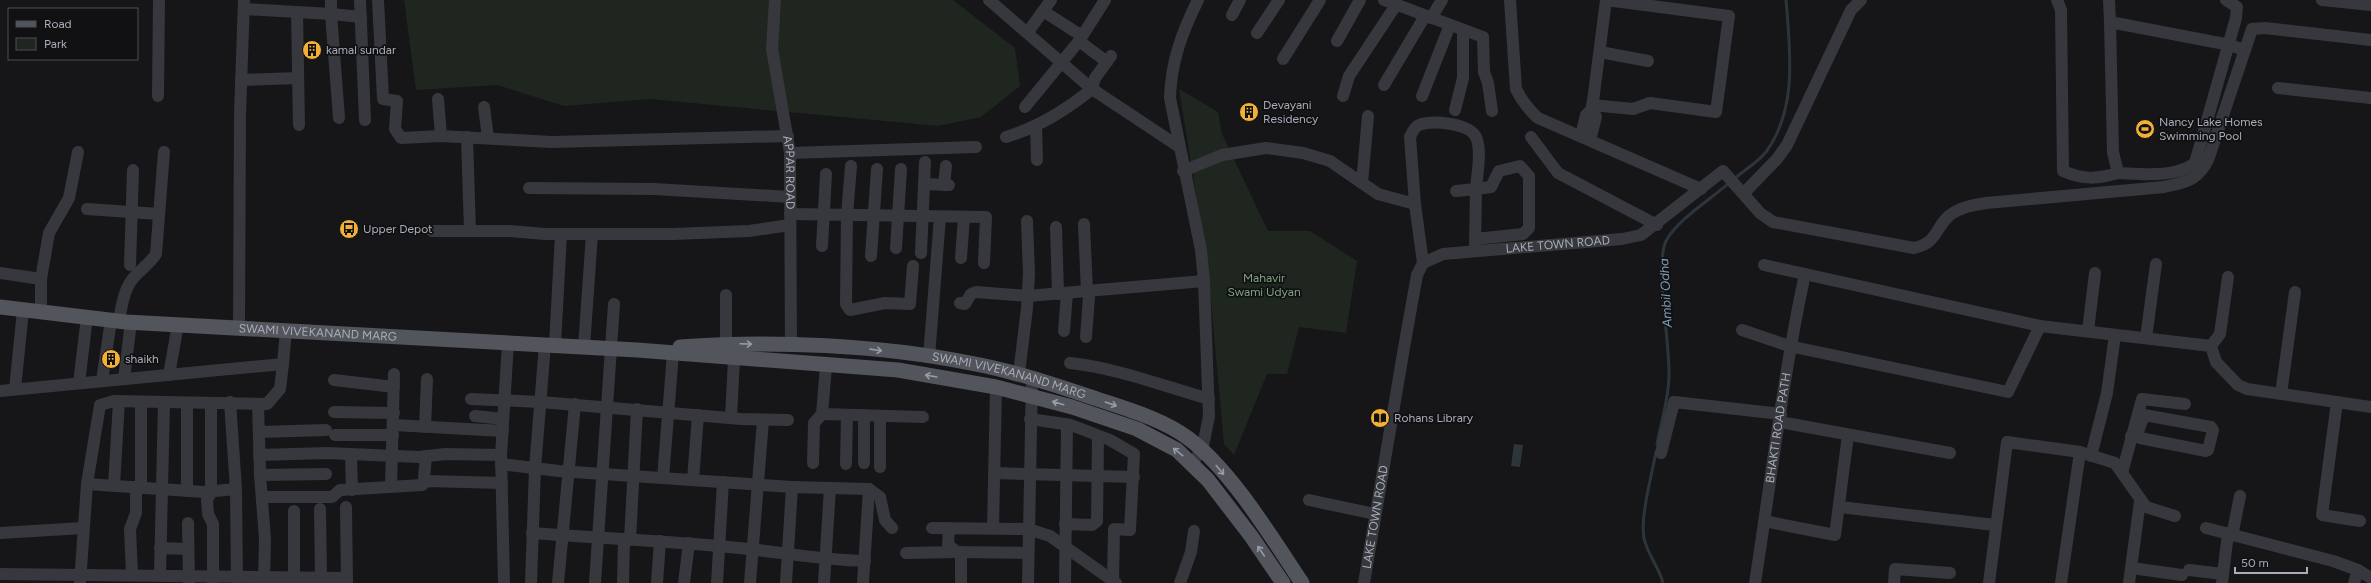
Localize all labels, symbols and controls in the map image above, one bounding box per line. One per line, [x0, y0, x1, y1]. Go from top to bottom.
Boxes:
legend [8, 8, 138, 60]
text: Road [44, 17, 72, 31]
text: Park [44, 37, 67, 51]
building icon: kamal sundar [301, 39, 323, 61]
place label: kamal sundar [326, 43, 396, 57]
place label: Devayani Residency [1263, 98, 1319, 126]
building icon: Devayani Residency [1238, 101, 1260, 123]
place label: Nancy Lake Homes Swimming Pool [2159, 115, 2263, 143]
sports icon: Nancy Lake Homes Swimming Pool [2134, 118, 2156, 140]
street label: APPAR ROAD [780, 134, 797, 209]
bus stop icon: Upper Depot [338, 218, 360, 240]
place label: Upper Depot [363, 222, 433, 236]
street label: LAKE TOWN ROAD [1505, 233, 1610, 256]
water label: Ambil Odha [1656, 258, 1675, 329]
park label: Mahavir Swami Udyan [1227, 271, 1301, 299]
street label: SWAMI VIVEKANAND MARG [238, 321, 397, 344]
one-way arrow [739, 340, 752, 348]
one-way arrow [869, 346, 882, 354]
building icon: shaikh [100, 348, 122, 370]
street label: SWAMI VIVEKANAND MARG [931, 349, 1088, 402]
place label: shaikh [125, 352, 159, 366]
street label: BHAKTI ROAD PATH [1763, 371, 1793, 484]
one-way arrow [925, 372, 938, 380]
one-way arrow [1052, 399, 1065, 406]
one-way arrow [1104, 400, 1116, 408]
library icon: Rohans Library [1369, 407, 1391, 429]
place label: Rohans Library [1394, 411, 1474, 425]
one-way arrow [1172, 447, 1183, 456]
street label: LAKE TOWN ROAD [1360, 464, 1391, 570]
one-way arrow [1215, 465, 1224, 475]
one-way arrow [1257, 546, 1265, 557]
scale bar [2235, 549, 2307, 575]
text: 50 m [2241, 556, 2269, 570]

